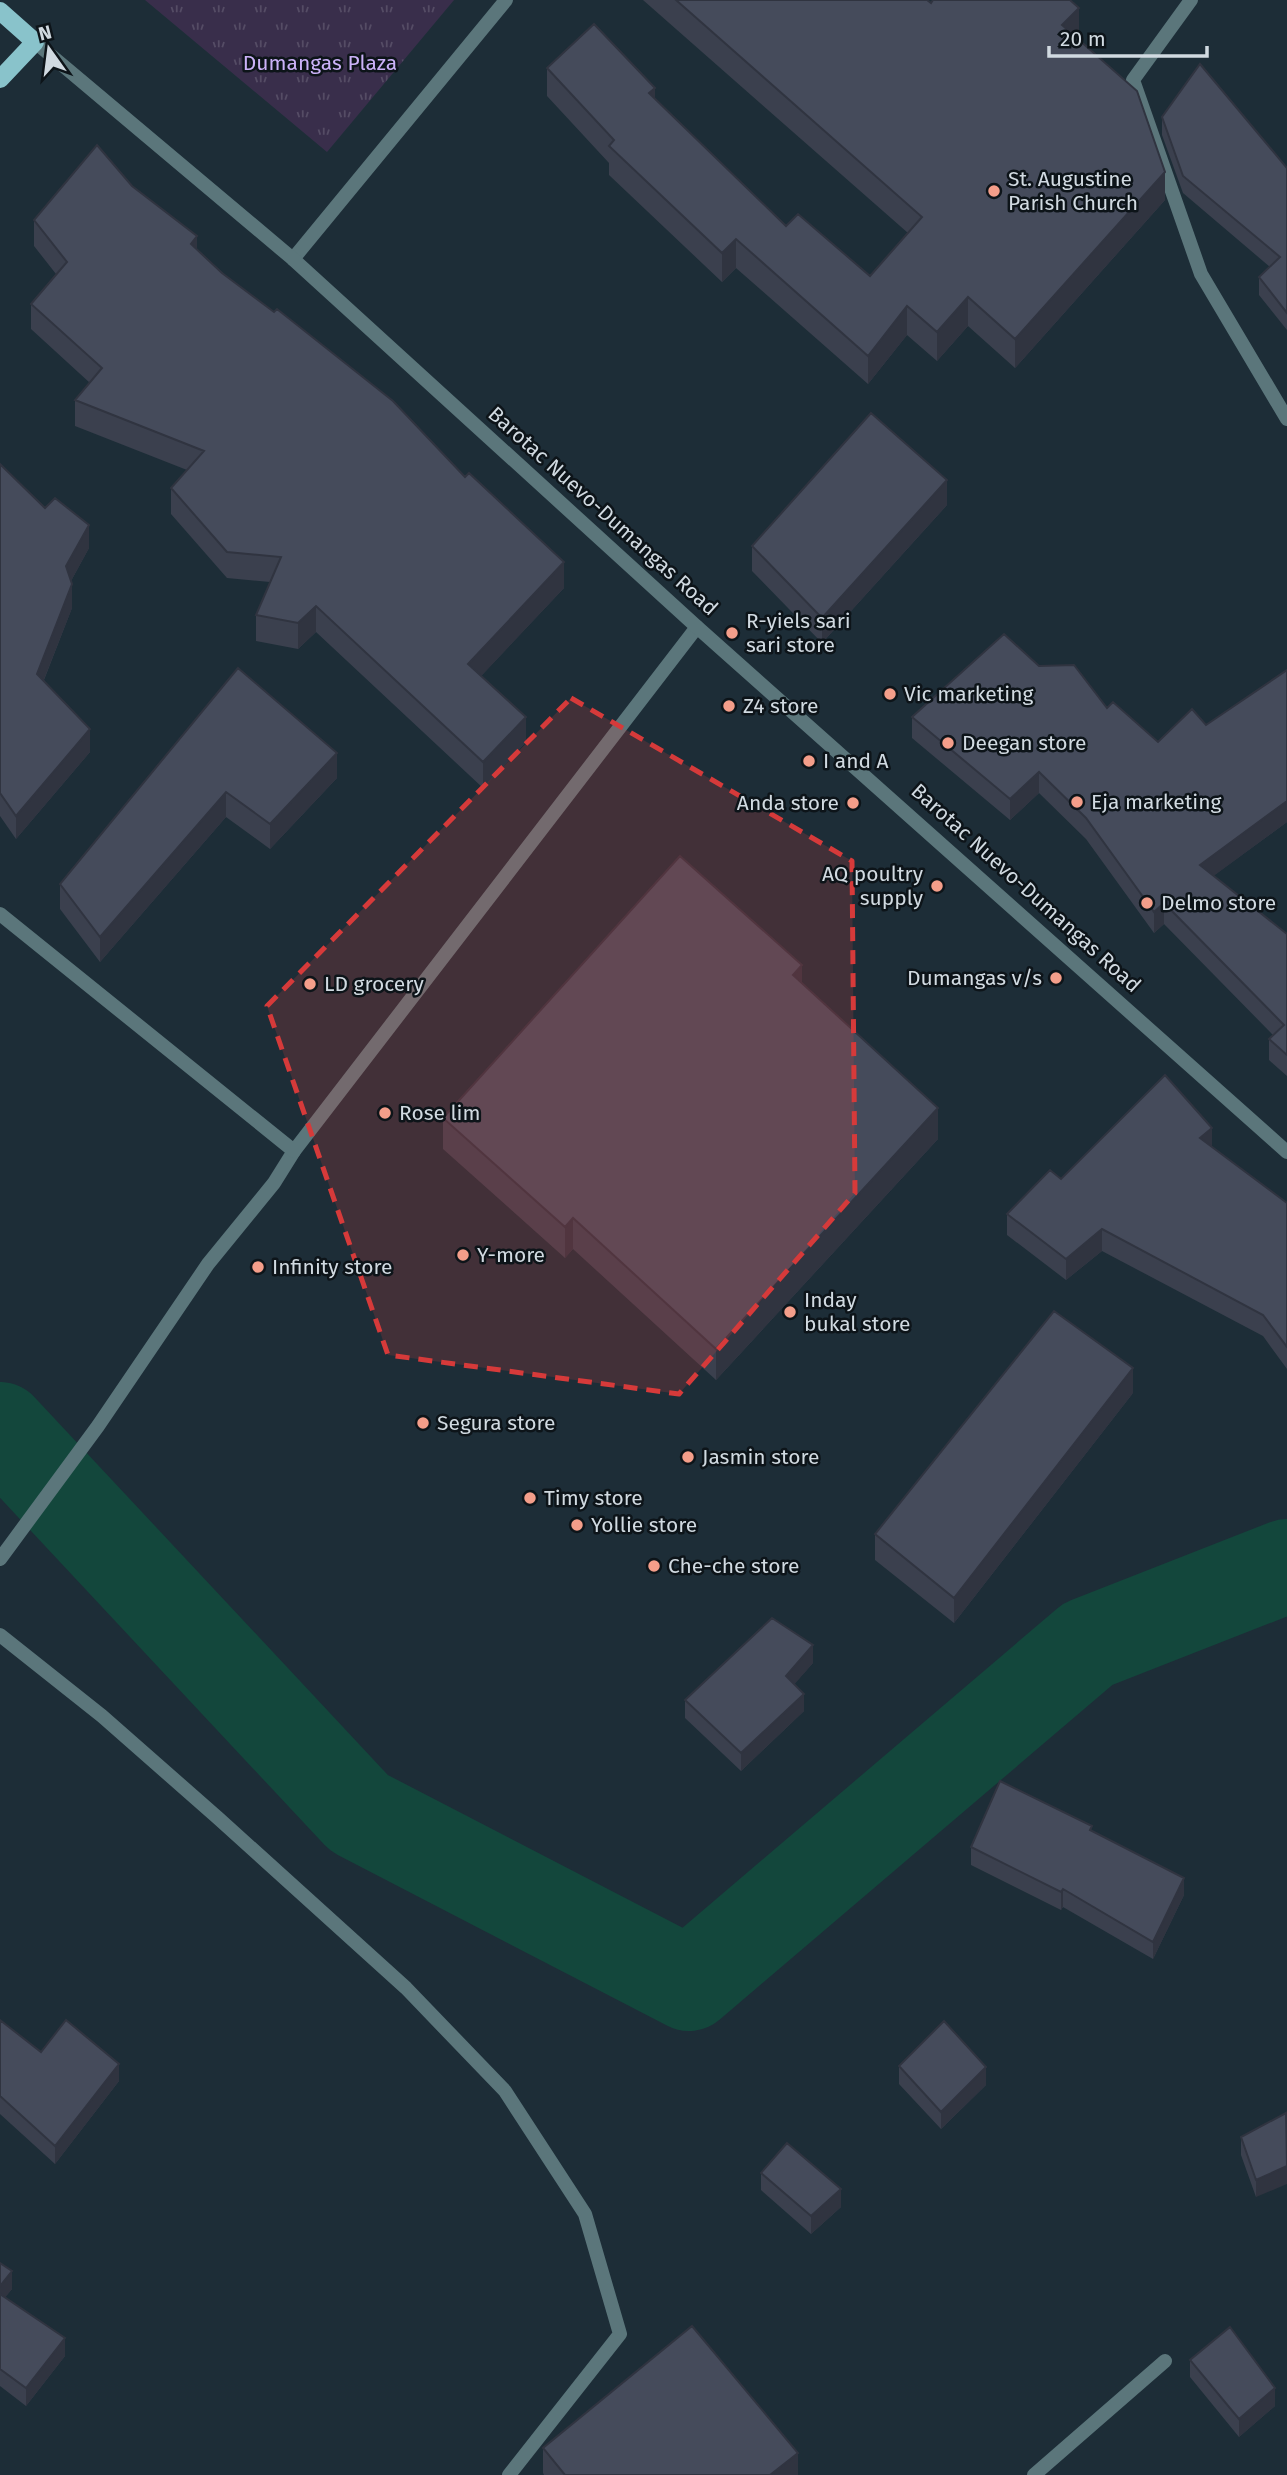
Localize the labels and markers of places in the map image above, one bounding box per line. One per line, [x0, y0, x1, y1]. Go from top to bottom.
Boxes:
place label: St. Augustine Parish Church [1008, 166, 1138, 216]
marker: St. Augustine Parish Church [986, 183, 1002, 199]
place label: R-yiels sari sari store [746, 608, 851, 658]
marker: R-yiels sari sari store [724, 625, 740, 641]
place label: Vic marketing [904, 681, 1034, 707]
marker: Vic marketing [882, 686, 898, 702]
place label: Z4 store [743, 693, 818, 719]
marker: Z4 store [721, 698, 737, 714]
place label: Deegan store [962, 730, 1087, 756]
marker: Deegan store [940, 735, 956, 751]
place label: I and A [823, 748, 889, 774]
marker: I and A [801, 753, 817, 769]
place label: Eja marketing [1091, 789, 1221, 815]
place label: Anda store [737, 790, 839, 816]
marker: Eja marketing [1069, 794, 1085, 810]
marker: Anda store [845, 795, 861, 811]
place label: AQ poultry supply [822, 861, 924, 911]
marker: AQ poultry supply [929, 878, 945, 894]
place label: Delmo store [1161, 890, 1276, 916]
marker: Delmo store [1139, 895, 1155, 911]
place label: Dumangas v/s [907, 965, 1042, 991]
marker: Dumangas v/s [1048, 970, 1064, 986]
place label: LD grocery [324, 971, 424, 997]
marker: LD grocery [302, 976, 318, 992]
place label: Rose lim [399, 1100, 481, 1126]
marker: Rose lim [377, 1105, 393, 1121]
place label: Y-more [477, 1242, 545, 1268]
marker: Y-more [455, 1247, 471, 1263]
place label: Infinity store [272, 1254, 392, 1280]
marker: Infinity store [250, 1259, 266, 1275]
place label: Inday bukal store [804, 1287, 910, 1337]
marker: Inday bukal store [782, 1304, 798, 1320]
place label: Segura store [437, 1410, 555, 1436]
marker: Segura store [415, 1415, 431, 1431]
place label: Jasmin store [702, 1444, 819, 1470]
marker: Jasmin store [680, 1449, 696, 1465]
place label: Timy store [544, 1485, 643, 1511]
marker: Timy store [522, 1490, 538, 1506]
place label: Yollie store [591, 1512, 697, 1538]
marker: Yollie store [569, 1517, 585, 1533]
place label: Che-che store [668, 1553, 799, 1579]
marker: Che-che store [646, 1558, 662, 1574]

